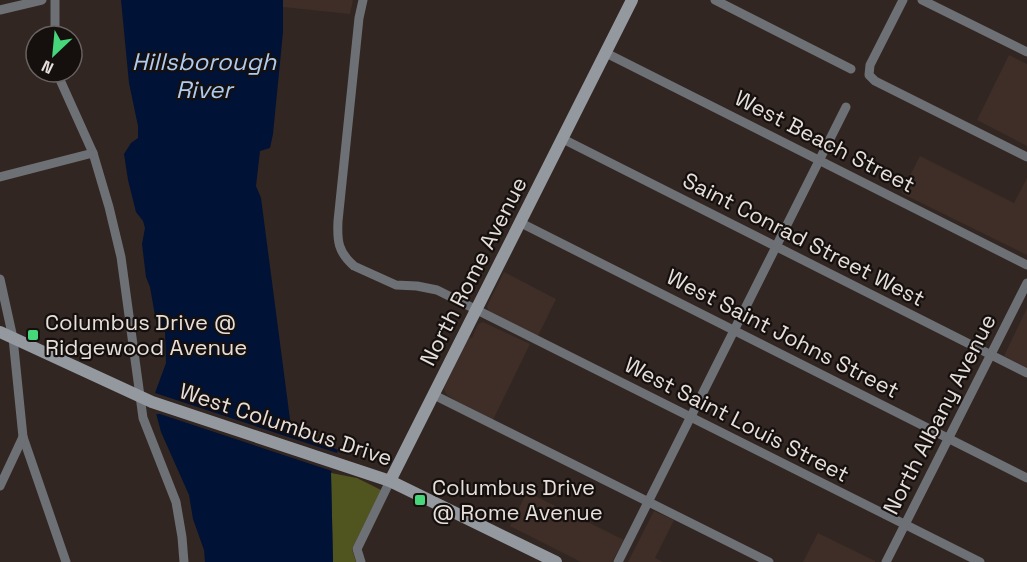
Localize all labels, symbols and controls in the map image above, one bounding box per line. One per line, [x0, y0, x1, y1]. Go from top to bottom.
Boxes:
north arrow [24, 24, 84, 84]
water label: Hillsborough River [132, 46, 278, 105]
text: N [38, 55, 57, 79]
street label: West Beach Street [730, 83, 920, 199]
street label: Saint Conrad Street West [678, 166, 930, 312]
street label: North Rome Avenue [413, 172, 533, 370]
street label: West Saint Johns Street [662, 262, 904, 404]
place label: Columbus Drive @ Ridgewood Avenue [45, 308, 247, 361]
street label: North Albany Avenue [876, 309, 1002, 519]
marker: Columbus Drive @ Ridgewood Avenue [26, 328, 40, 342]
street label: West Saint Louis Street [620, 350, 854, 488]
street label: West Columbus Drive [176, 376, 396, 472]
place label: Columbus Drive @ Rome Avenue [432, 473, 603, 526]
marker: Columbus Drive @ Rome Avenue [413, 493, 427, 507]

